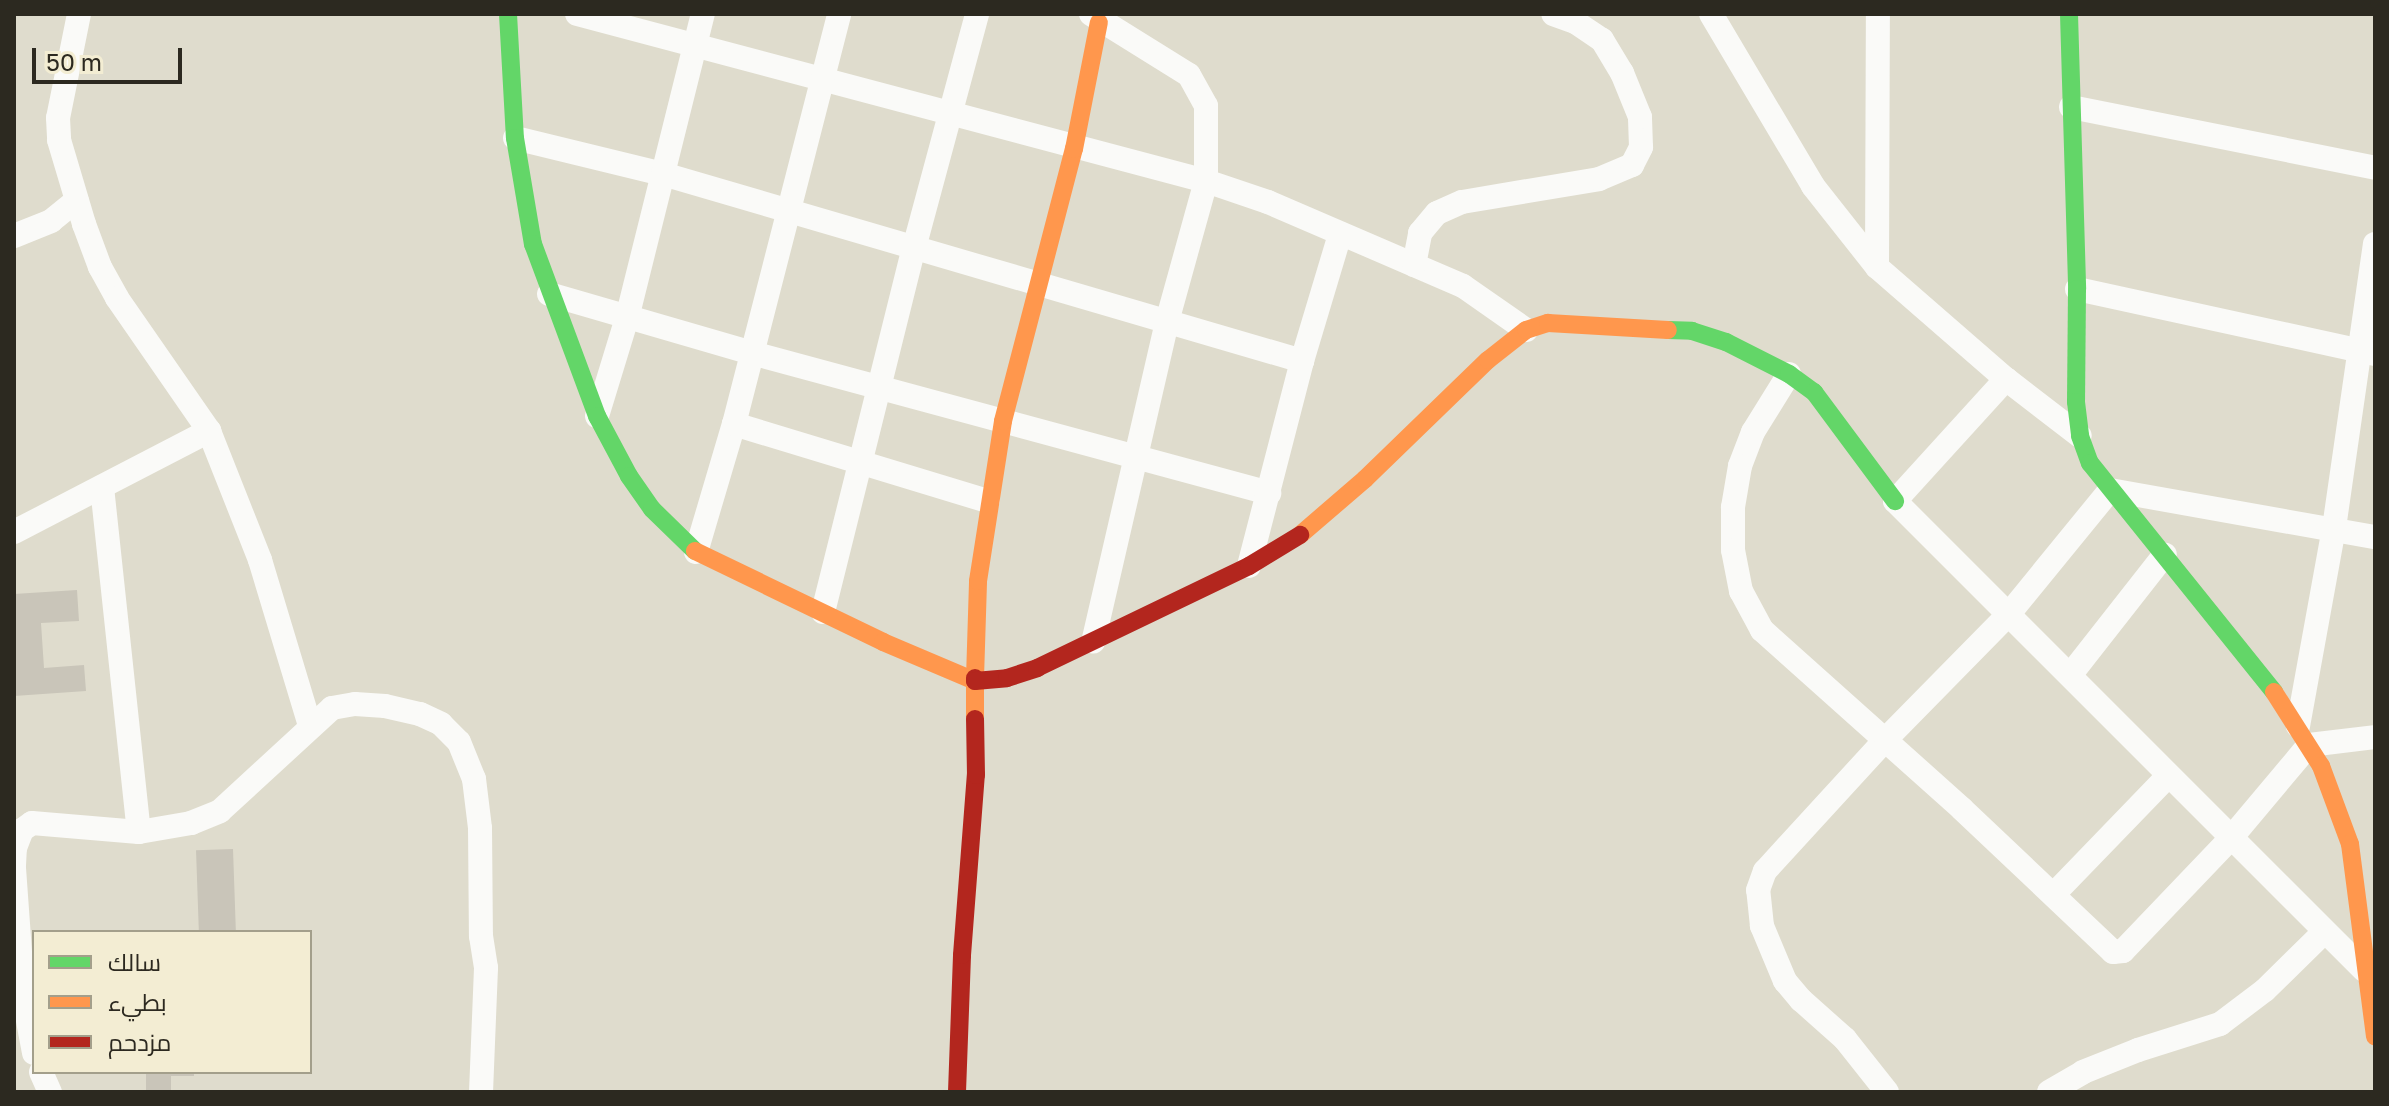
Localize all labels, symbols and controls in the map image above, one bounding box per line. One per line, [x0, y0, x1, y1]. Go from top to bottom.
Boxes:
scale bar [36, 32, 186, 82]
text: 50 m [46, 47, 102, 76]
legend [32, 930, 312, 1074]
text: سالك [108, 947, 161, 976]
text: بطيء [108, 987, 167, 1016]
text: مزدحم [108, 1027, 171, 1056]

